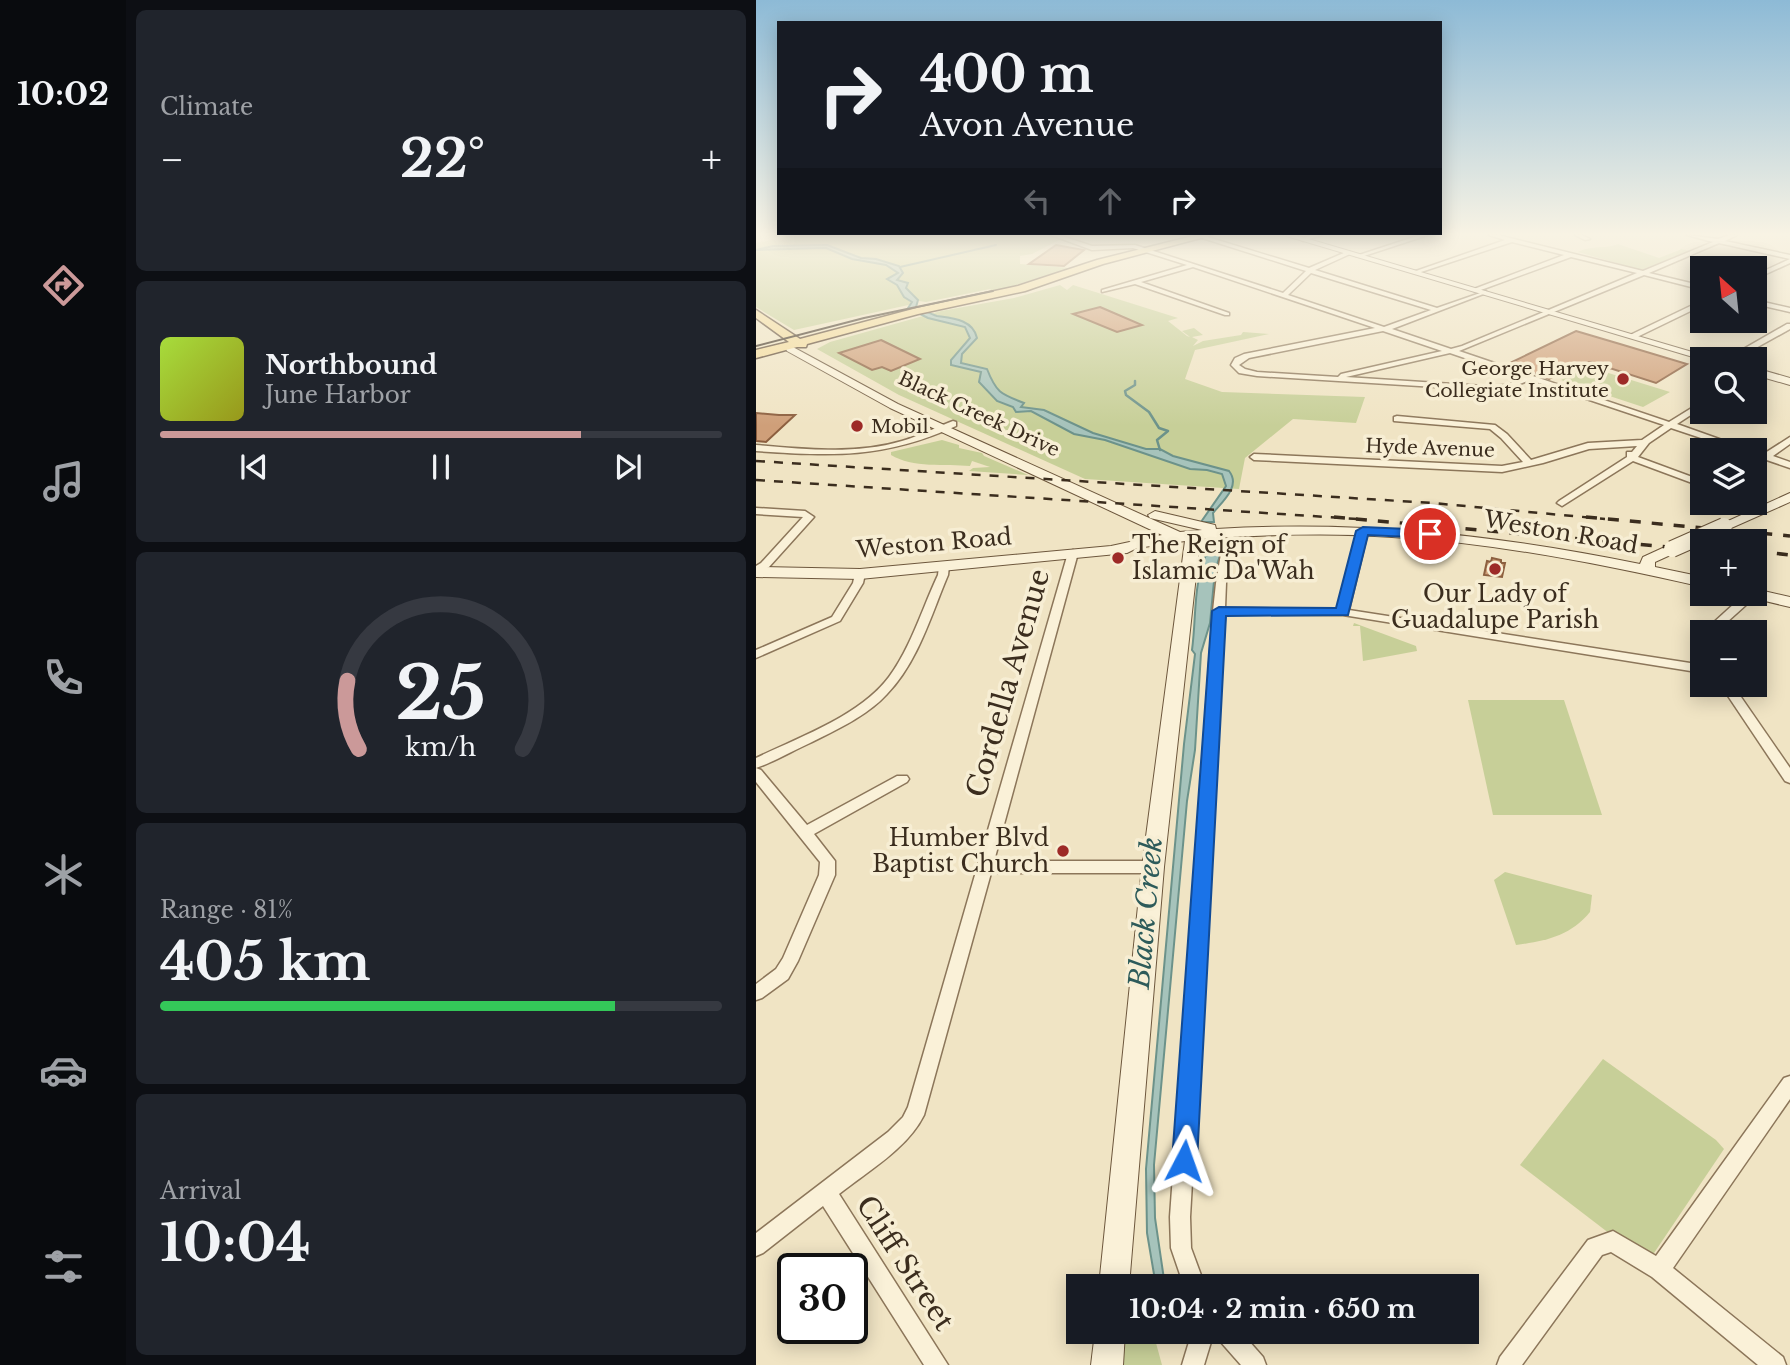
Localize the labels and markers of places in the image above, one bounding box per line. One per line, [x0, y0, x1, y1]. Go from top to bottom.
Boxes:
place label: George Harvey Collegiate Institute [1425, 357, 1609, 402]
marker: George Harvey Collegiate Institute [1615, 371, 1631, 387]
place label: Mobil [871, 415, 929, 438]
marker: Mobil [849, 418, 865, 434]
pin [1400, 504, 1460, 564]
place label: The Reign of Islamic Da'Wah [1132, 531, 1315, 585]
marker: The Reign of Islamic Da'Wah [1110, 550, 1126, 566]
marker: Our Lady of Guadalupe Parish [1487, 561, 1503, 577]
place label: Our Lady of Guadalupe Parish [1391, 580, 1599, 634]
place label: Humber Blvd Baptist Church [872, 824, 1049, 878]
marker: Humber Blvd Baptist Church [1055, 843, 1071, 859]

